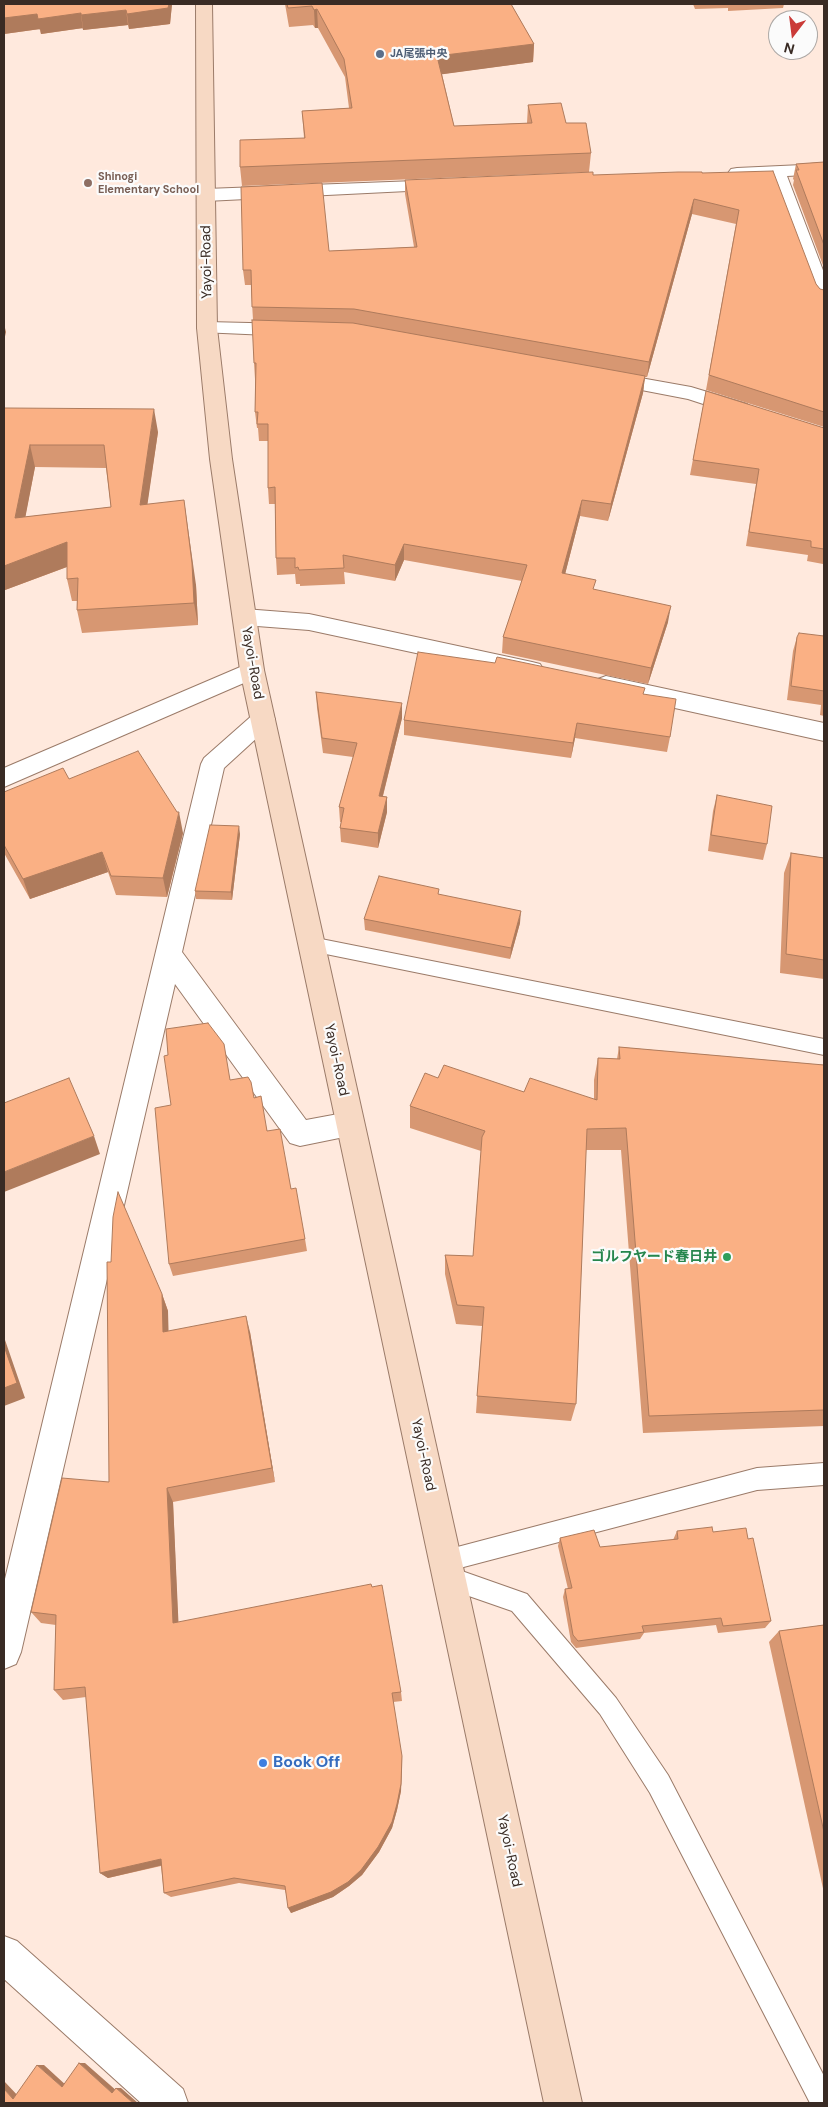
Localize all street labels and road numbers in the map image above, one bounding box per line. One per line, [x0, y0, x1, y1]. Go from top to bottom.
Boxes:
street label: Yayoi-Road [198, 225, 216, 299]
street label: Yayoi-Road [237, 625, 267, 701]
street label: Yayoi-Road [320, 1022, 352, 1098]
street label: Yayoi-Road [407, 1417, 439, 1493]
street label: Yayoi-Road [493, 1813, 525, 1889]

